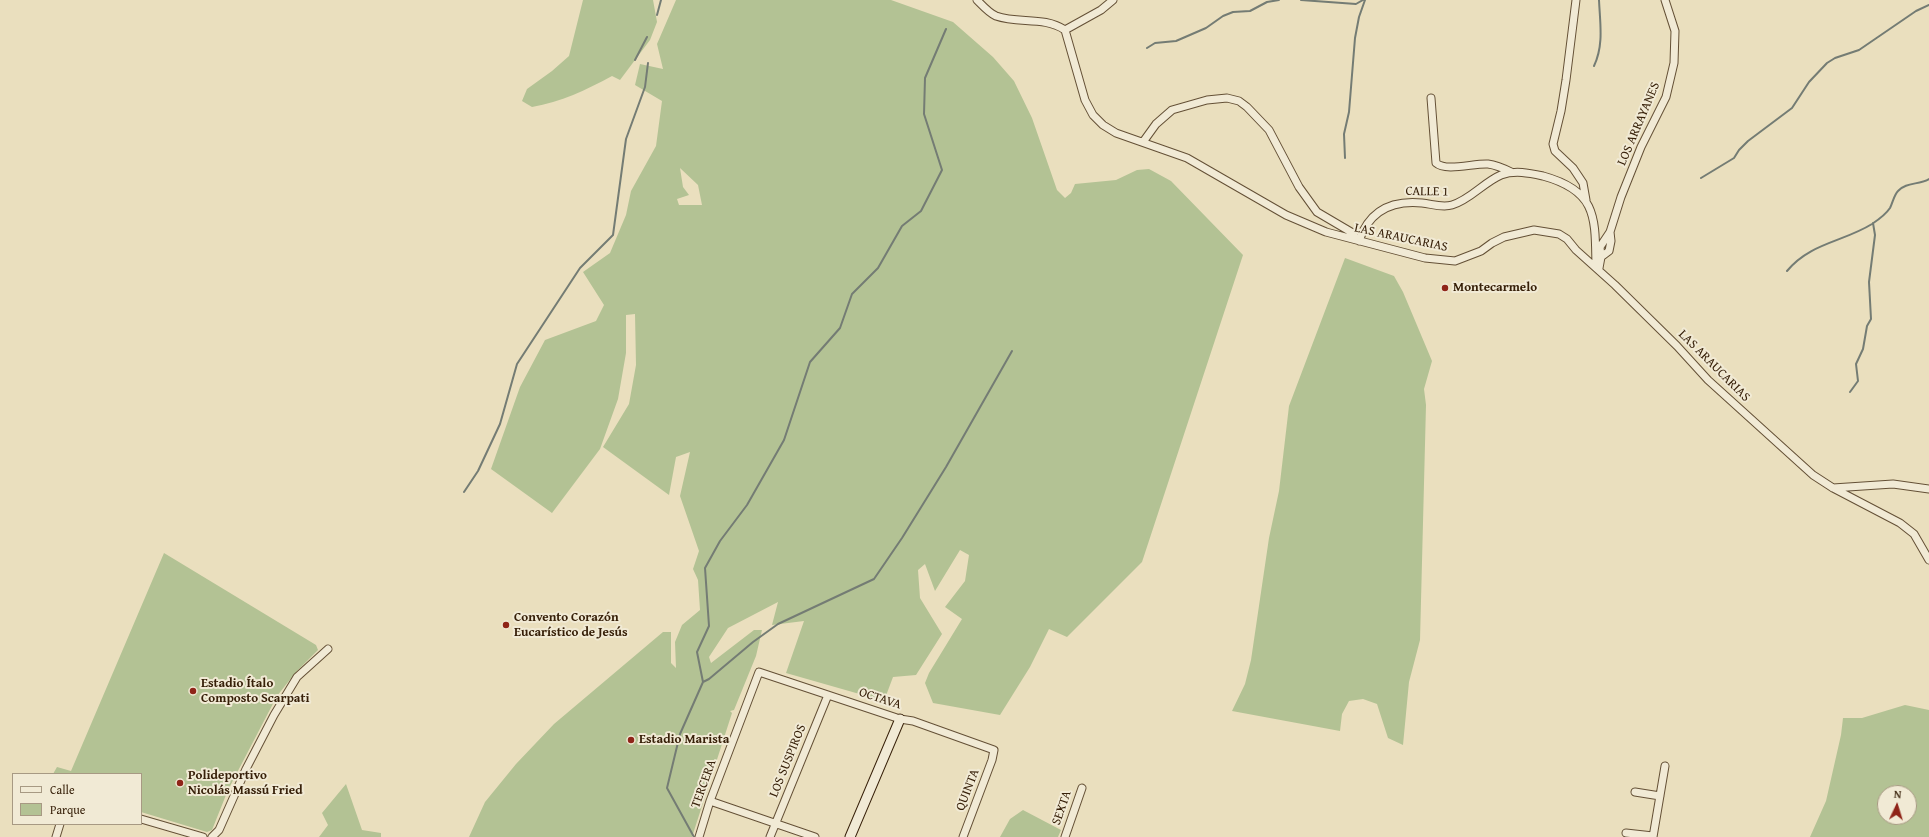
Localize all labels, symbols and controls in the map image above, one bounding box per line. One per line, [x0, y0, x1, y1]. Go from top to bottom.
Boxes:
street label: LOS ARRAYANES [1614, 80, 1664, 168]
street label: CALLE 1 [1405, 184, 1449, 200]
street label: LAS ARAUCARIAS [1353, 220, 1449, 256]
place label: Montecarmelo [1453, 280, 1537, 296]
marker: Montecarmelo [1440, 283, 1450, 293]
street label: LAS ARAUCARIAS [1675, 327, 1753, 405]
place label: Convento Corazón Eucarístico de Jesús [514, 610, 628, 641]
marker: Convento Corazón Eucarístico de Jesús [501, 620, 511, 630]
place label: Estadio Ítalo Composto Scarpati [201, 676, 309, 707]
street label: OCTAVA [857, 685, 903, 713]
marker: Estadio Ítalo Composto Scarpati [188, 686, 198, 696]
street label: LOS SUSPIROS [766, 722, 810, 800]
place label: Estadio Marista [639, 732, 729, 748]
marker: Estadio Marista [626, 735, 636, 745]
street label: TERCERA [688, 758, 720, 810]
street label: QUINTA [953, 767, 983, 813]
place label: Polideportivo Nicolás Massú Fried [188, 768, 303, 799]
legend [12, 773, 142, 825]
marker: Polideportivo Nicolás Massú Fried [175, 778, 185, 788]
text: Calle [50, 781, 75, 798]
north arrow [1877, 785, 1917, 825]
text: N [1894, 786, 1902, 802]
street label: SEXTA [1049, 789, 1075, 827]
text: Parque [50, 801, 85, 818]

